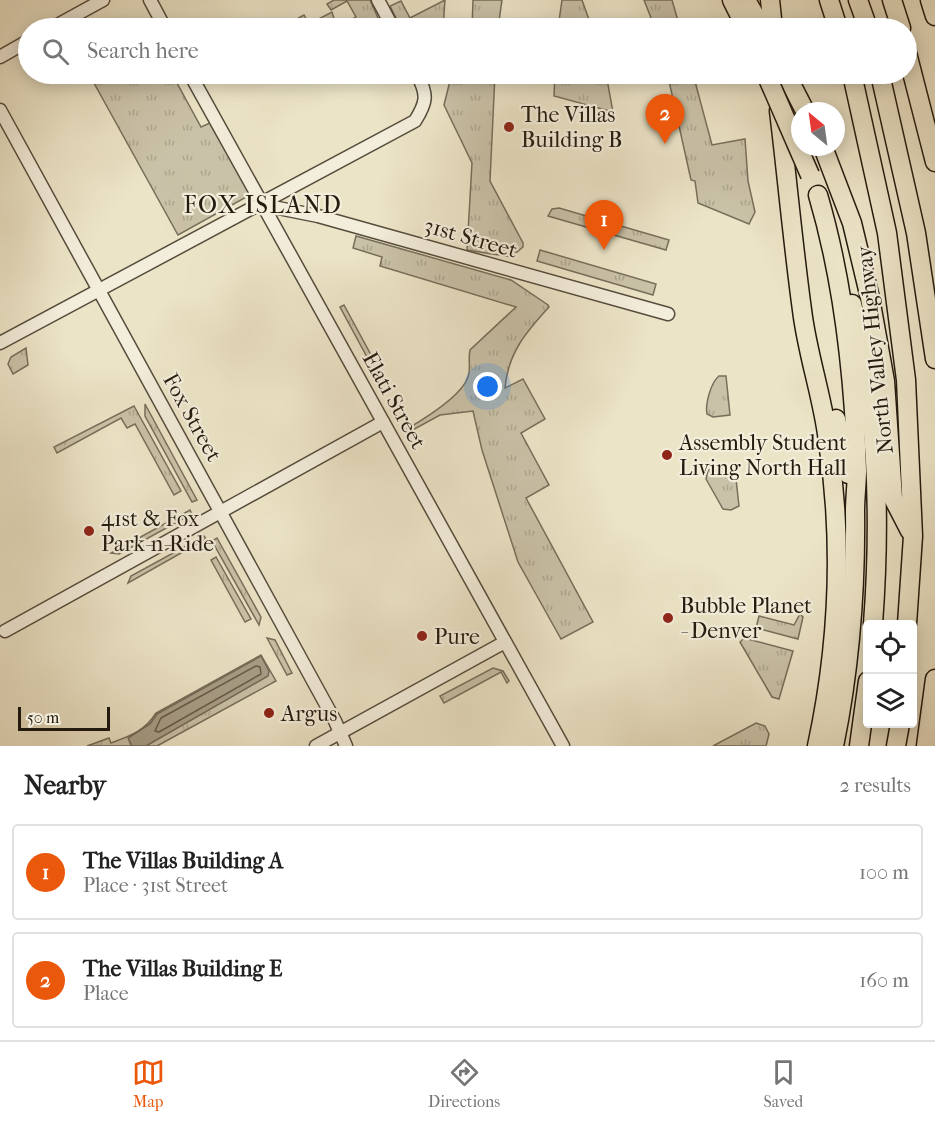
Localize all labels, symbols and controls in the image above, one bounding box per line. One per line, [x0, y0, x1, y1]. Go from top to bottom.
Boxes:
search box [18, 18, 917, 84]
icon: search [39, 35, 72, 68]
text: Search here [87, 38, 199, 64]
pin: 2 [646, 94, 684, 144]
place label: The Villas Building B [521, 102, 622, 153]
north arrow [791, 102, 845, 156]
marker: The Villas Building B [502, 120, 516, 134]
district label: FOX ISLAND [184, 191, 342, 219]
pin: 1 [584, 200, 624, 250]
street label: 31st Street [421, 212, 520, 264]
street label: North Valley Highway [851, 243, 899, 455]
street label: Elati Street [357, 347, 431, 454]
street label: Fox Street [157, 369, 227, 466]
your location [473, 372, 502, 401]
place label: Assembly Student Living North Hall [678, 430, 847, 481]
marker: Assembly Student Living North Hall [660, 448, 674, 462]
place label: 41st & Fox Park-n-Ride [101, 506, 214, 557]
marker: 41st & Fox Park-n-Ride [82, 524, 96, 538]
place label: Bubble Planet - Denver [680, 593, 812, 644]
marker: Bubble Planet - Denver [661, 611, 675, 625]
map controls [863, 620, 917, 728]
button: locate [863, 620, 917, 674]
place label: Pure [434, 624, 480, 650]
marker: Pure [415, 629, 429, 643]
button: layers [863, 674, 917, 728]
place label: Argus [280, 701, 337, 727]
scale bar [18, 704, 110, 732]
marker: Argus [262, 706, 276, 720]
text: 50 m [27, 708, 59, 727]
text: Nearby [24, 770, 106, 801]
text: 2 results [840, 774, 911, 797]
text: The Villas Building A [83, 848, 283, 874]
text: 1 [42, 861, 49, 884]
text: 100 m [859, 861, 909, 884]
text: Place · 31st Street [83, 874, 228, 897]
text: The Villas Building E [83, 956, 282, 982]
text: 2 [40, 969, 51, 992]
text: 160 m [859, 969, 909, 992]
text: Place [83, 982, 129, 1005]
tab: Map [132, 1056, 165, 1111]
tab: Directions [428, 1056, 500, 1111]
tab: Saved [764, 1056, 803, 1111]

